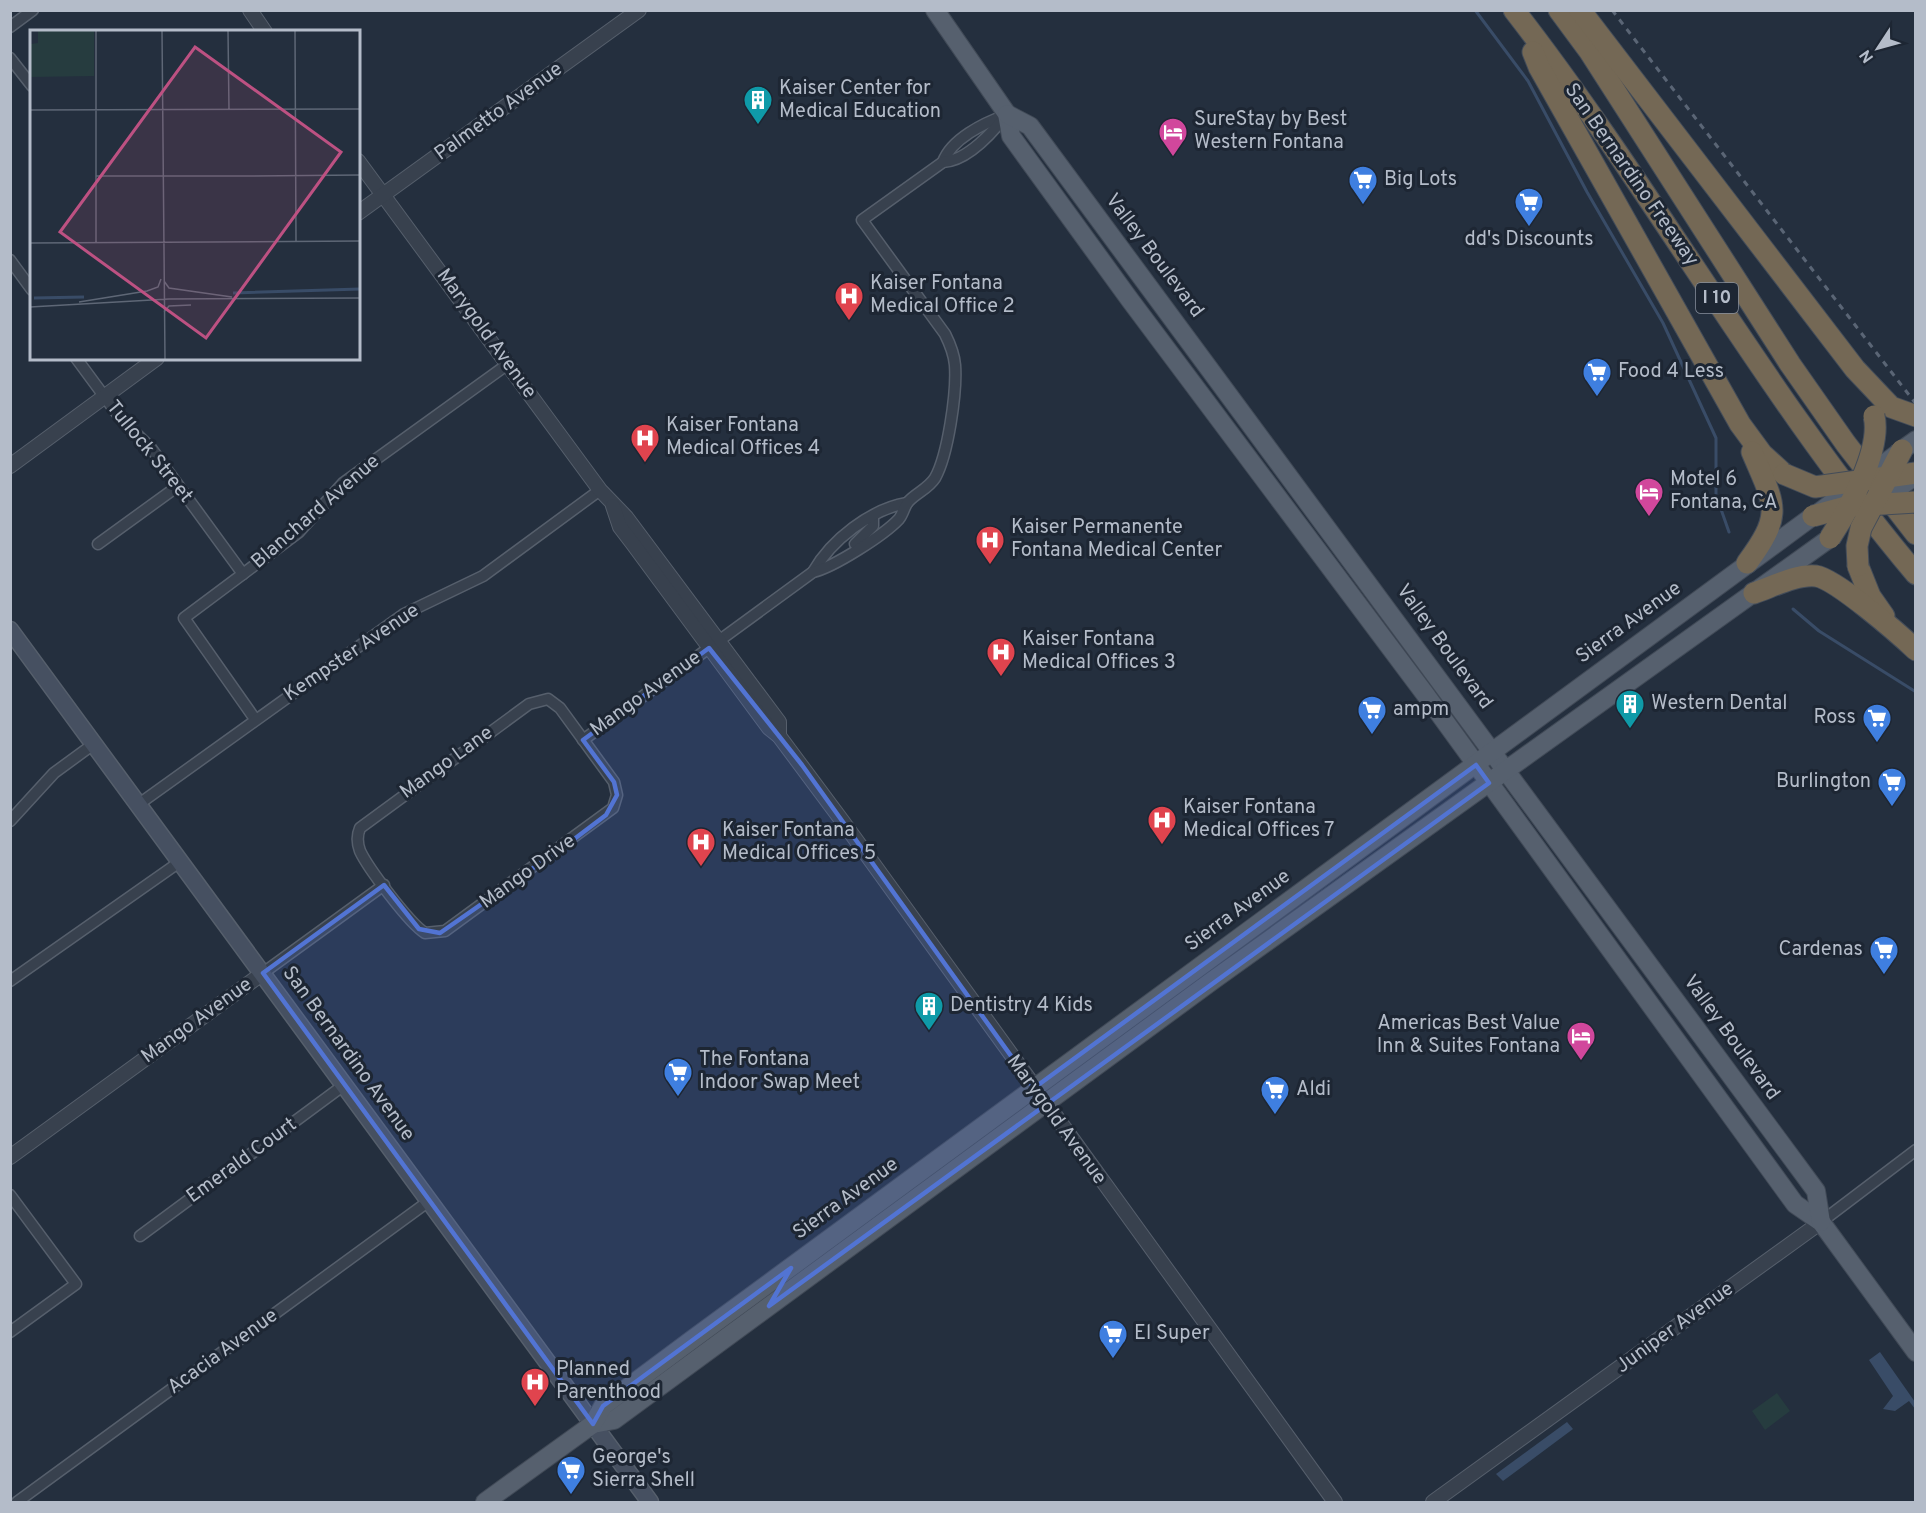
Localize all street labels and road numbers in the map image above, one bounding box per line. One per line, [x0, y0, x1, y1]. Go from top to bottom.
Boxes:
street label: Palmetto Avenue [430, 57, 568, 167]
street label: San Bernardino Freeway [1558, 78, 1704, 272]
street label: Valley Boulevard [1099, 189, 1209, 323]
street label: Marygold Avenue [430, 264, 542, 404]
road number: I 10 [1696, 283, 1738, 313]
street label: Tullock Street [100, 395, 198, 509]
street label: Blanchard Avenue [246, 449, 386, 575]
street label: Sierra Avenue [1571, 576, 1687, 670]
street label: Valley Boulevard [1390, 579, 1498, 715]
street label: Kempster Avenue [279, 598, 425, 708]
street label: Mango Avenue [585, 645, 707, 743]
street label: Mango Lane [395, 720, 499, 806]
street label: Mango Drive [475, 828, 581, 916]
street label: Sierra Avenue [1180, 864, 1296, 958]
street label: San Bernardino Avenue [276, 961, 420, 1147]
street label: Valley Boulevard [1677, 970, 1785, 1106]
street label: Mango Avenue [136, 972, 258, 1070]
street label: Marygold Avenue [1000, 1050, 1112, 1190]
street label: Emerald Court [182, 1112, 302, 1210]
street label: Sierra Avenue [788, 1152, 904, 1246]
street label: Juniper Avenue [1611, 1276, 1739, 1380]
street label: Acacia Avenue [163, 1303, 283, 1401]

